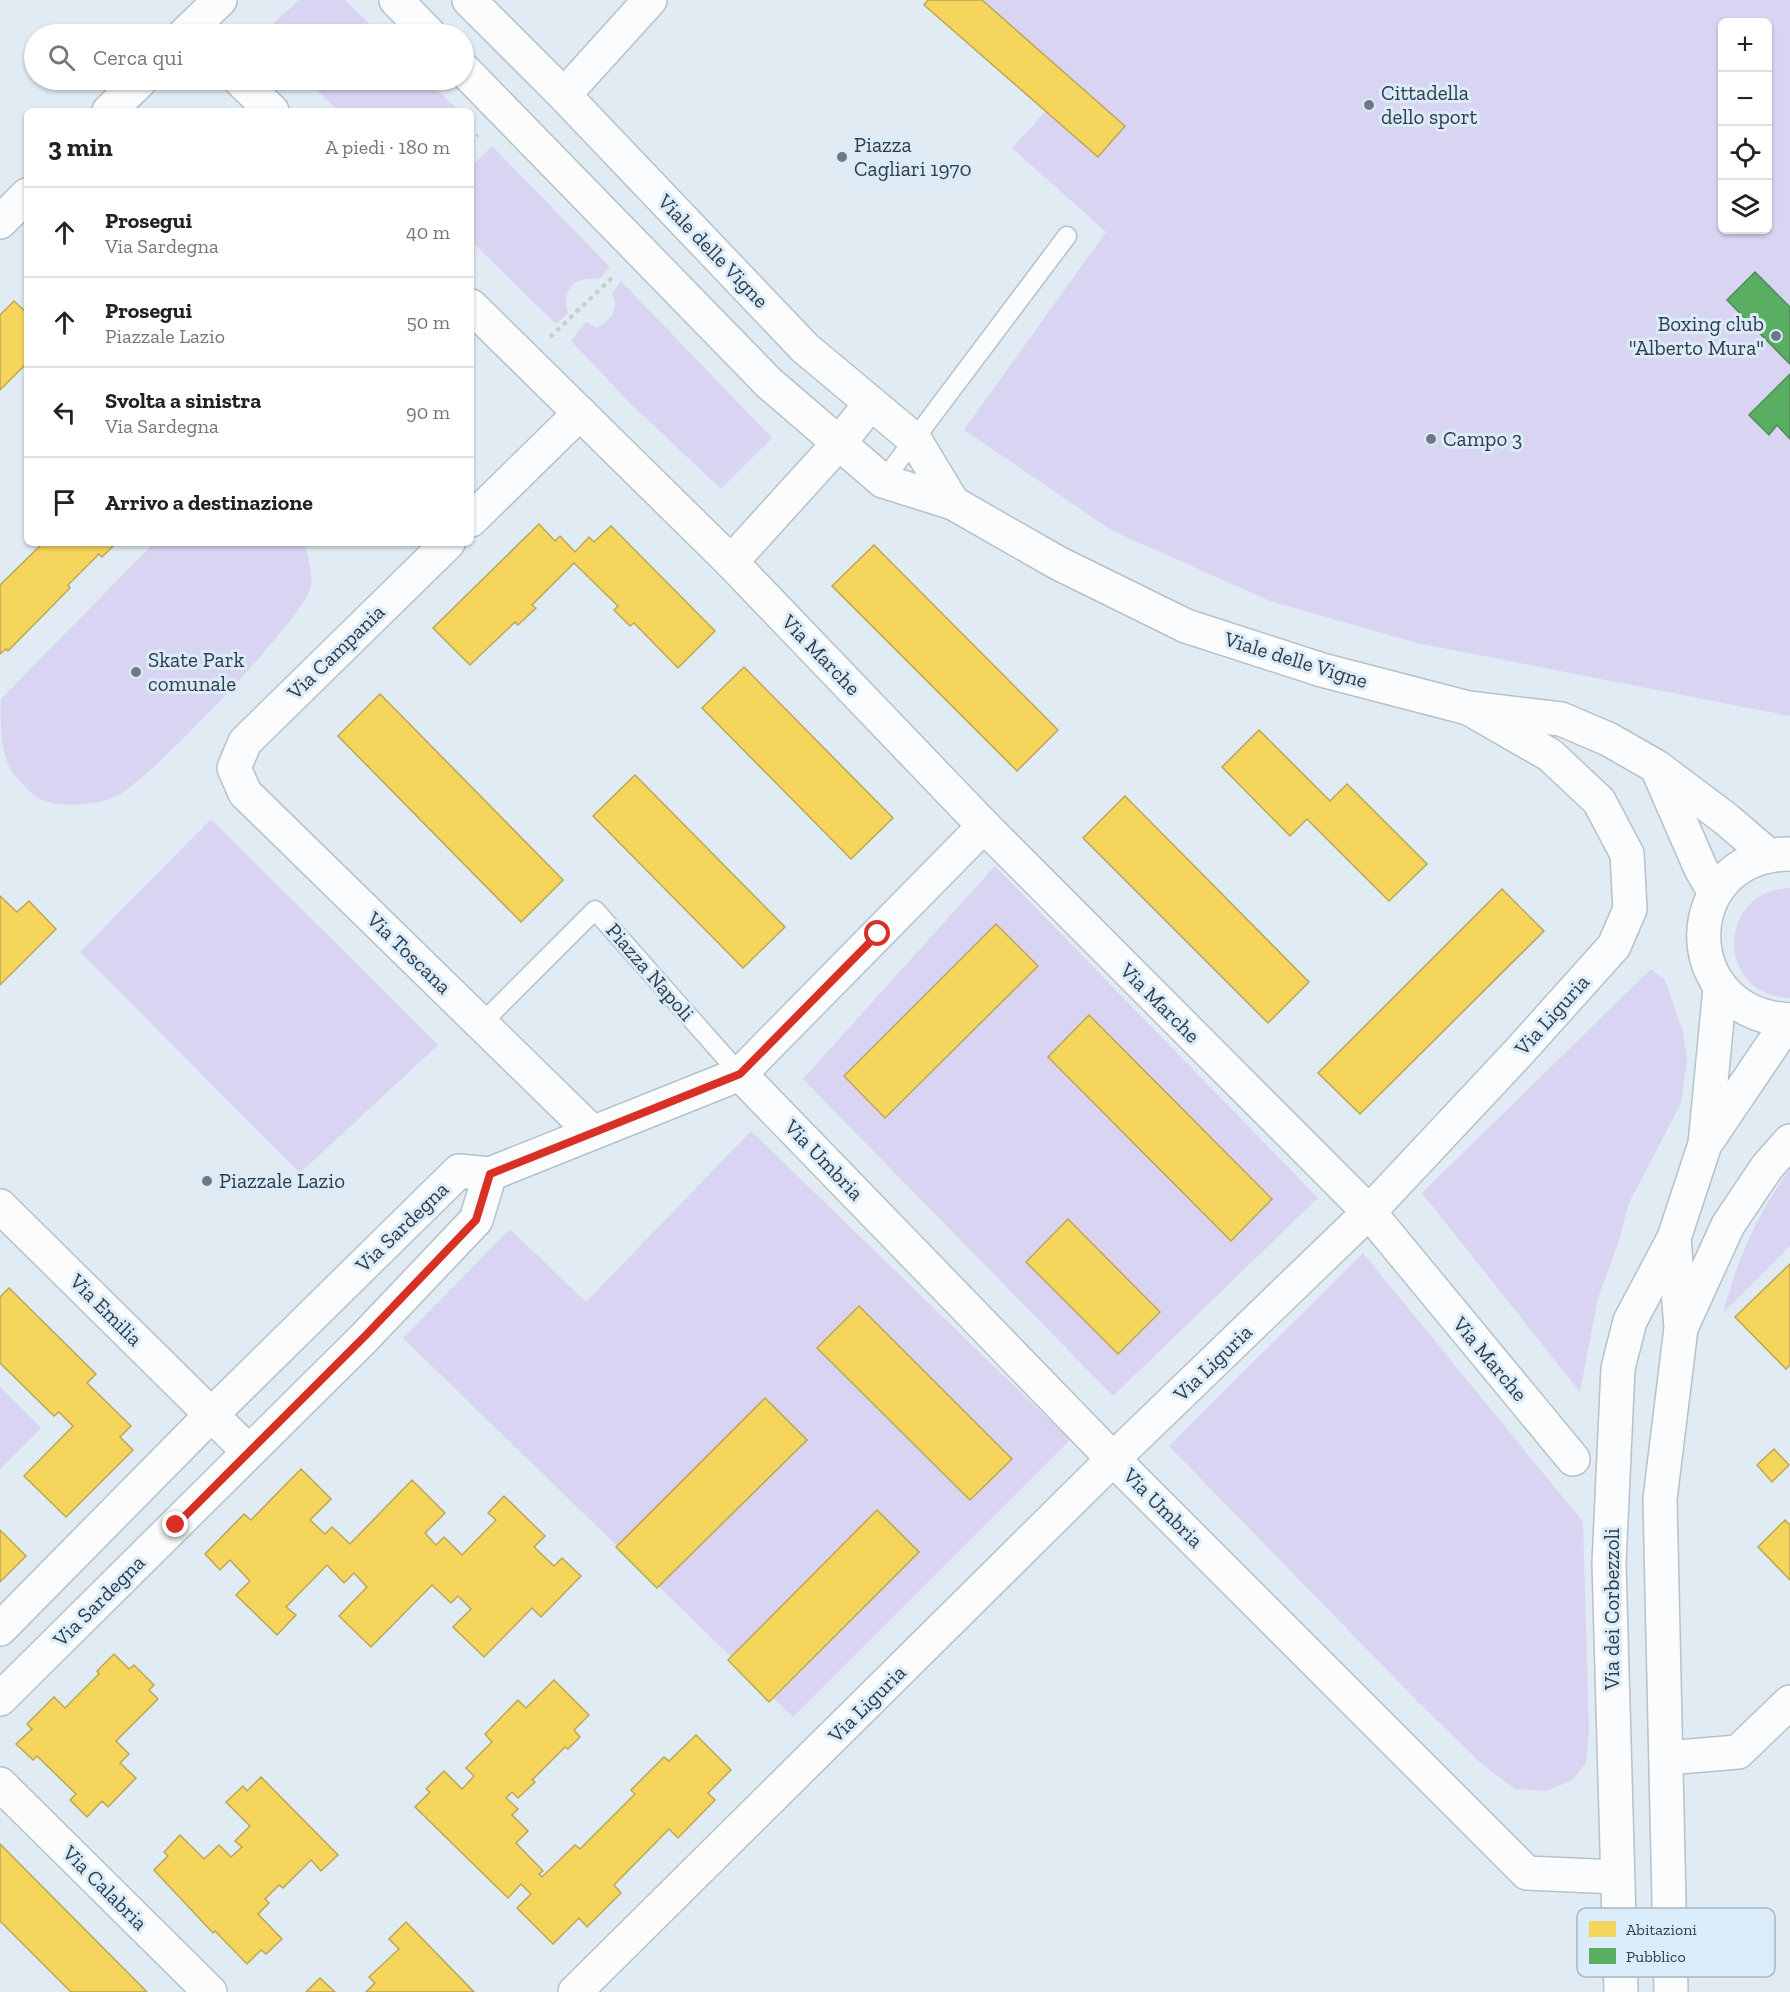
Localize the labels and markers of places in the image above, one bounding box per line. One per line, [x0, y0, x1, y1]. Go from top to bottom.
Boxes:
place label: Cittadella dello sport [1381, 80, 1477, 129]
marker: Cittadella dello sport [1362, 98, 1376, 112]
place label: Piazza Cagliari 1970 [854, 132, 972, 181]
marker: Piazza Cagliari 1970 [835, 150, 849, 164]
place label: Boxing club "Alberto Mura" [1629, 311, 1764, 360]
marker: Boxing club "Alberto Mura" [1769, 329, 1783, 343]
place label: Campo 3 [1443, 426, 1522, 451]
marker: Campo 3 [1424, 432, 1438, 446]
place label: Skate Park comunale [148, 647, 244, 696]
marker: Skate Park comunale [129, 665, 143, 679]
place label: Piazzale Lazio [219, 1168, 345, 1193]
marker: Piazzale Lazio [200, 1174, 214, 1188]

